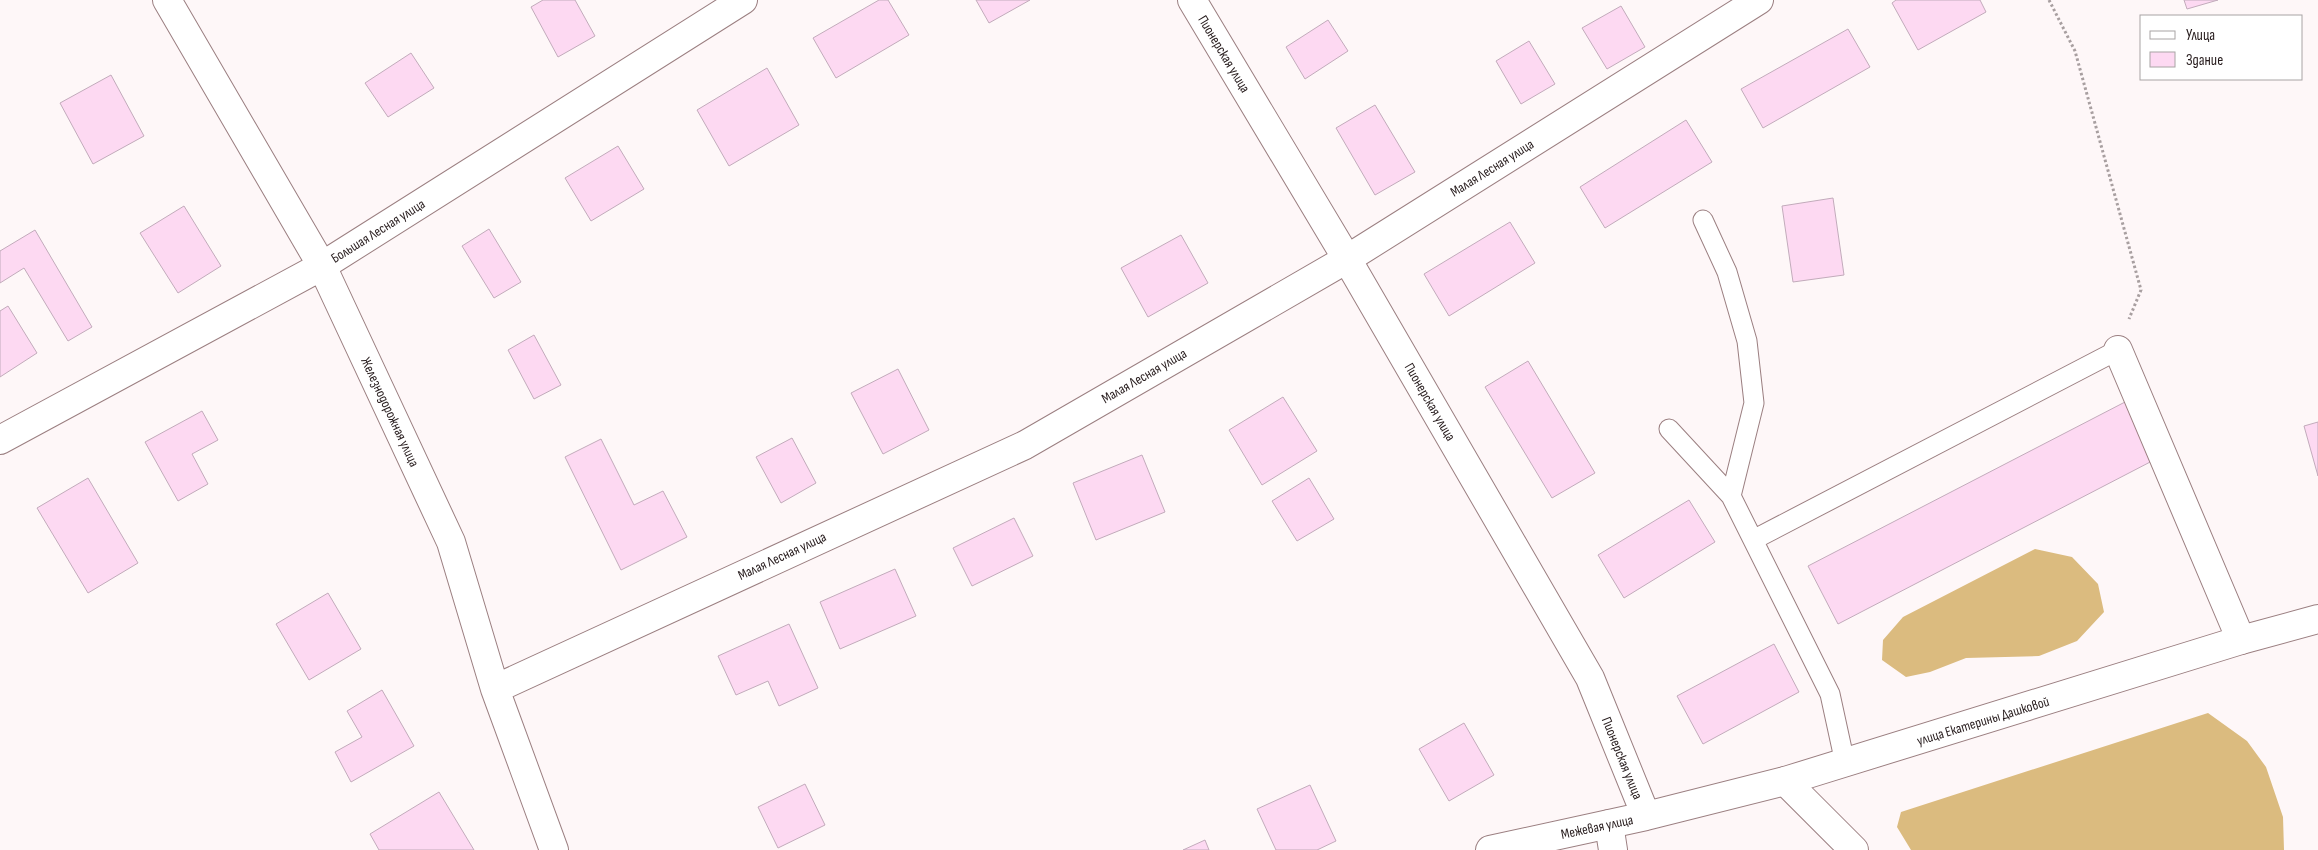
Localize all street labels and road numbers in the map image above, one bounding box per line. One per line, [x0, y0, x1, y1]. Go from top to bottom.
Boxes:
street label: Пионерская улица [1194, 12, 1254, 96]
street label: Малая Лесная улица [1447, 136, 1537, 200]
street label: Большая Лесная улица [328, 195, 428, 267]
street label: Малая Лесная улица [1098, 345, 1190, 407]
street label: Железнодорожная улица [357, 355, 423, 469]
street label: Пионерская улица [1401, 360, 1459, 444]
street label: Малая Лесная улица [735, 528, 829, 584]
street label: улица Екатерины Дашковой [1915, 693, 2051, 749]
street label: Пионерская улица [1598, 714, 1646, 802]
street label: Межевая улица [1559, 811, 1635, 843]

